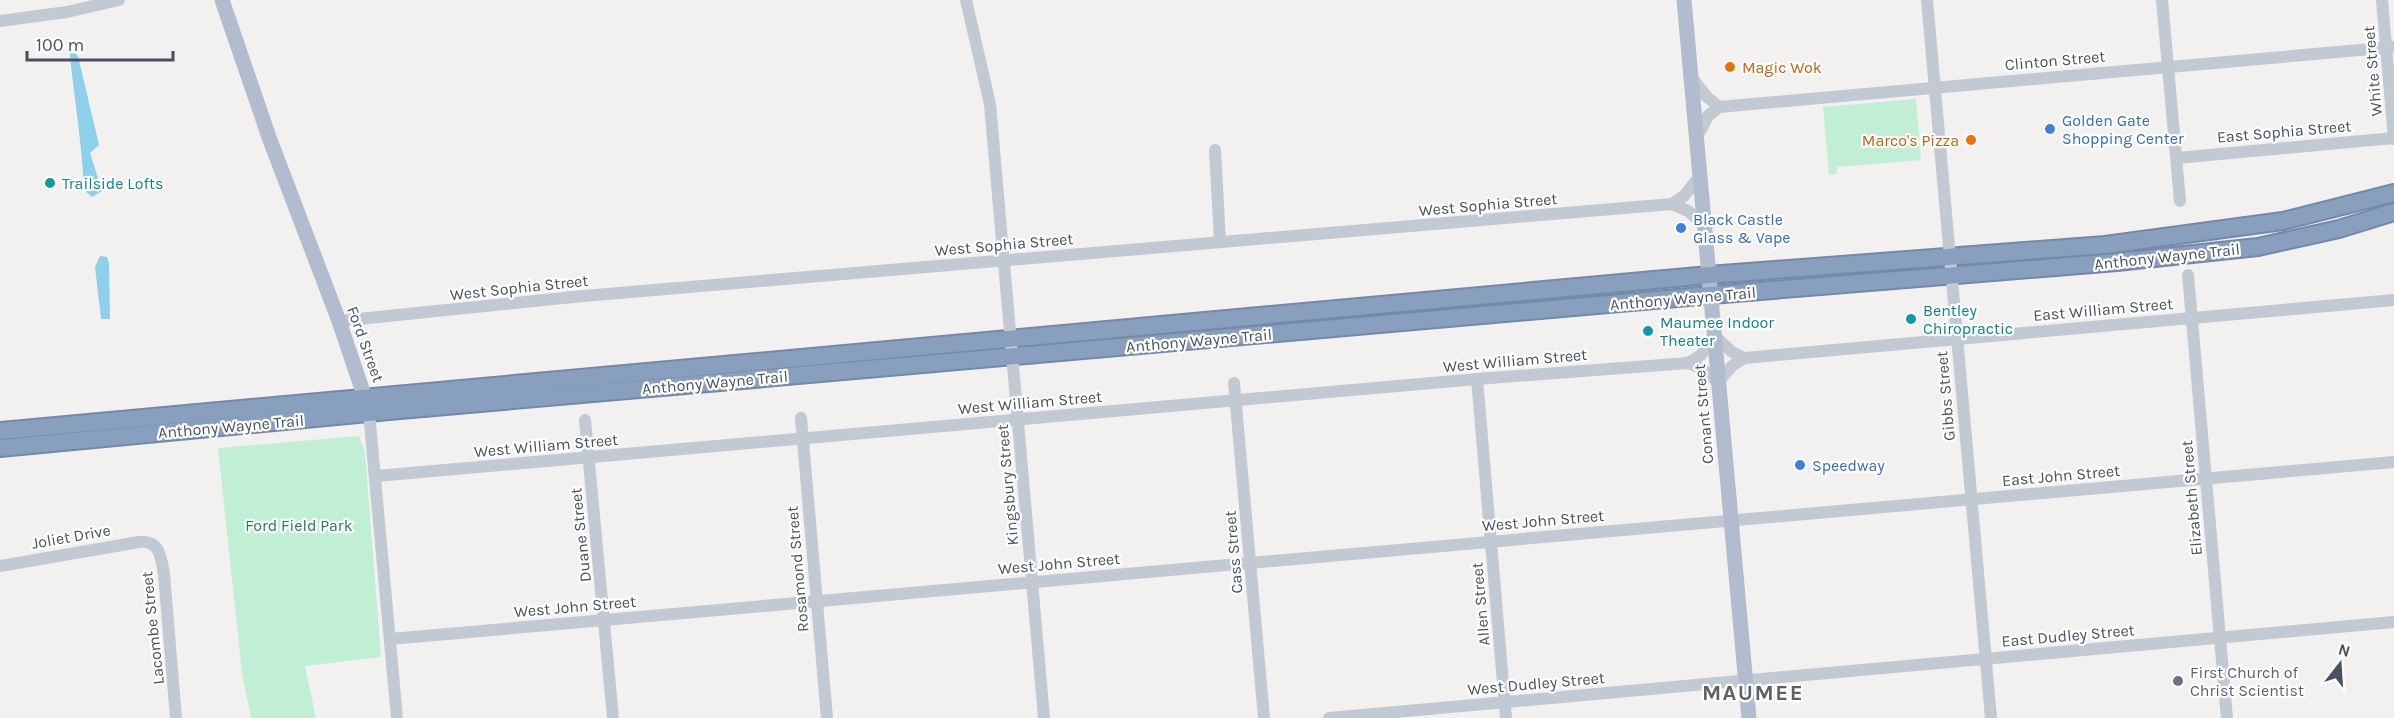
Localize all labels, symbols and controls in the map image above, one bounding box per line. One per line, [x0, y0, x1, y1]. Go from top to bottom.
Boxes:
scale bar [27, 24, 172, 62]
street label: White Street [2359, 25, 2386, 117]
text: 100 m [36, 34, 84, 56]
street label: Clinton Street [2004, 47, 2106, 74]
place label: Magic Wok [1742, 58, 1822, 77]
marker: Magic Wok [1723, 60, 1737, 74]
place label: Golden Gate Shopping Center [2062, 111, 2184, 148]
street label: East Sophia Street [2216, 116, 2352, 147]
marker: Golden Gate Shopping Center [2043, 122, 2057, 136]
place label: Marco's Pizza [1862, 131, 1959, 150]
marker: Marco's Pizza [1964, 133, 1978, 147]
place label: Trailside Lofts [62, 174, 163, 193]
marker: Trailside Lofts [43, 176, 57, 190]
street label: West Sophia Street [1418, 189, 1558, 220]
place label: Black Castle Glass & Vape [1693, 210, 1791, 247]
marker: Black Castle Glass & Vape [1674, 221, 1688, 235]
street label: West Sophia Street [934, 229, 1074, 260]
street label: Anthony Wayne Trail [2093, 239, 2241, 274]
street label: West Sophia Street [449, 271, 589, 304]
street label: Anthony Wayne Trail [1609, 283, 1757, 314]
street label: East William Street [2032, 294, 2174, 325]
place label: Bentley Chiropractic [1923, 301, 2013, 338]
street label: Ford Street [343, 303, 388, 385]
marker: Bentley Chiropractic [1904, 312, 1918, 326]
place label: Maumee Indoor Theater [1660, 313, 1774, 350]
marker: Maumee Indoor Theater [1641, 324, 1655, 338]
street label: Anthony Wayne Trail [1125, 325, 1273, 356]
street label: West William Street [1442, 345, 1588, 376]
street label: Gibbs Street [1932, 350, 1959, 442]
street label: Conant Street [1690, 363, 1717, 465]
street label: Anthony Wayne Trail [641, 367, 789, 398]
street label: West William Street [957, 387, 1103, 418]
street label: Anthony Wayne Trail [157, 411, 305, 442]
street label: Kingsbury Street [993, 424, 1022, 546]
street label: West William Street [473, 430, 619, 461]
street label: Elizabeth Street [2177, 439, 2206, 556]
place label: Speedway [1812, 456, 1885, 475]
marker: Speedway [1793, 458, 1807, 472]
street label: East John Street [2001, 461, 2121, 490]
street label: Duane Street [566, 487, 595, 583]
street label: Rosamond Street [783, 505, 812, 633]
street label: West John Street [1481, 506, 1605, 535]
street label: Cass Street [1220, 510, 1247, 594]
park label: Ford Field Park [245, 516, 353, 535]
street label: Joliet Drive [30, 520, 112, 553]
street label: West John Street [997, 549, 1121, 578]
street label: Allen Street [1467, 561, 1494, 647]
street label: Lacombe Street [137, 570, 168, 685]
street label: West John Street [513, 592, 637, 621]
street label: East Dudley Street [2001, 620, 2135, 651]
north arrow [2310, 634, 2370, 694]
text: N [2336, 639, 2353, 661]
place label: First Church of Christ Scientist [2190, 663, 2304, 700]
street label: West Dudley Street [1467, 668, 1606, 699]
marker: First Church of Christ Scientist [2171, 674, 2185, 688]
district label: MAUMEE [1702, 680, 1804, 706]

